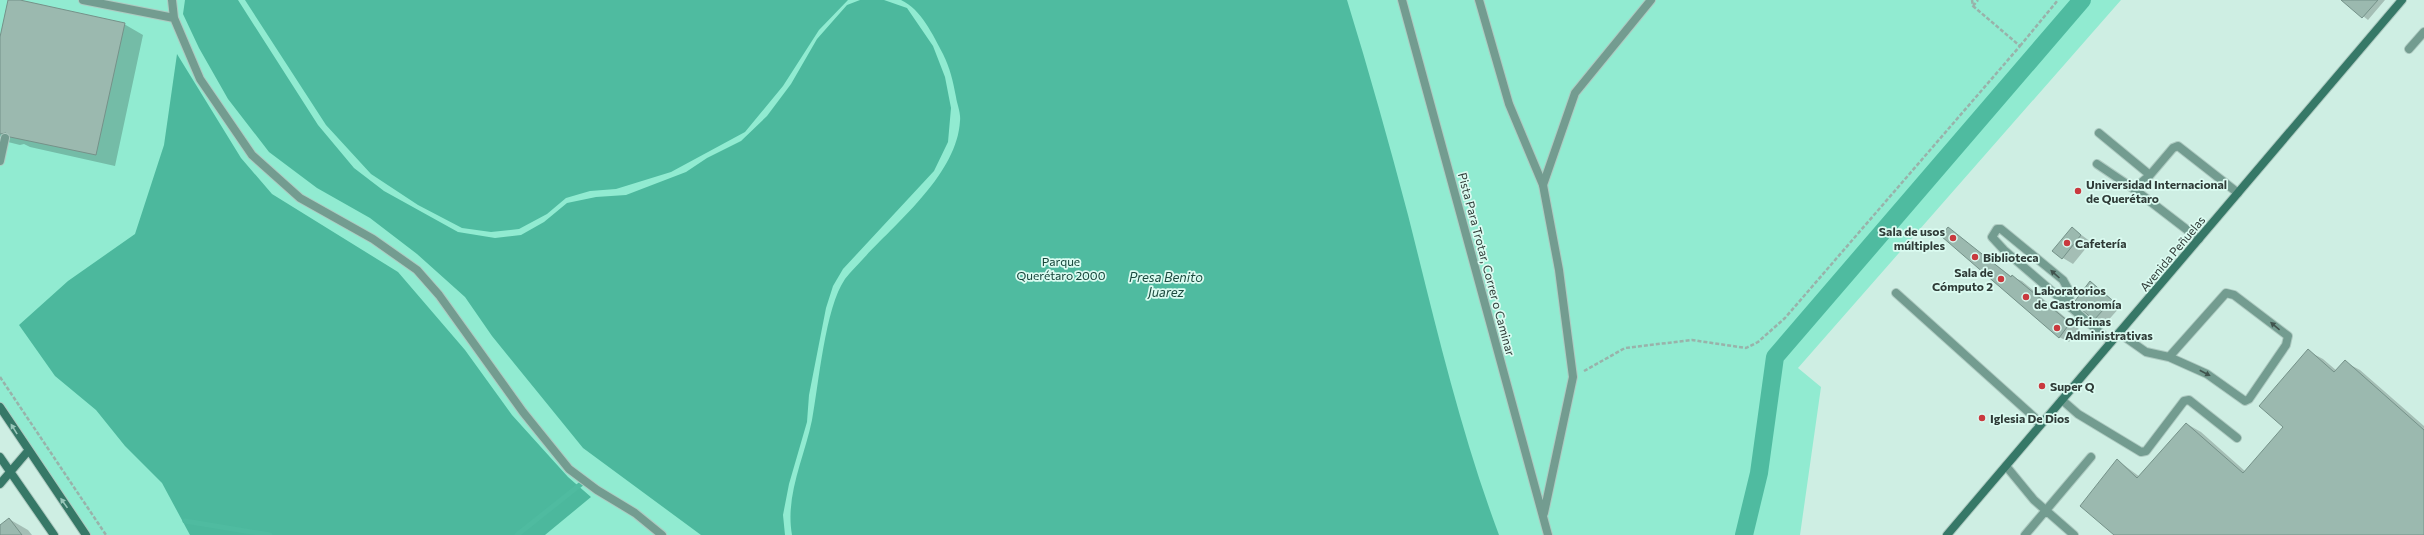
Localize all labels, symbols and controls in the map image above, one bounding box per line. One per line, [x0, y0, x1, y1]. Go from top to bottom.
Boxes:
street label: Pista Para Trotar, Correr o Caminar [1456, 171, 1518, 357]
place label: Universidad Internacional de Querétaro [2086, 177, 2227, 205]
marker: Universidad Internacional de Querétaro [2073, 186, 2083, 196]
street label: Avenida Peñuelas [2136, 213, 2208, 293]
place label: Sala de usos múltiples [1879, 224, 1945, 252]
marker: Sala de usos múltiples [1948, 233, 1958, 243]
place label: Cafetería [2075, 236, 2126, 250]
marker: Cafetería [2062, 238, 2072, 248]
place label: Biblioteca [1983, 250, 2039, 264]
marker: Biblioteca [1970, 252, 1980, 262]
park label: Parque Querétaro 2000 [1016, 254, 1106, 282]
place label: Sala de Cómputo 2 [1932, 265, 1993, 293]
water label: Presa Benito Juarez [1129, 269, 1203, 300]
one-way arrow [2050, 269, 2060, 278]
marker: Sala de Cómputo 2 [1996, 274, 2006, 284]
place label: Laboratorios de Gastronomía [2034, 283, 2122, 311]
marker: Laboratorios de Gastronomía [2021, 292, 2031, 302]
place label: Oficinas Administrativas [2065, 314, 2153, 342]
one-way arrow [2270, 321, 2280, 330]
marker: Oficinas Administrativas [2052, 323, 2062, 333]
one-way arrow [2199, 370, 2211, 377]
place label: Super Q [2050, 379, 2095, 393]
marker: Super Q [2037, 381, 2047, 391]
place label: Iglesia De Dios [1990, 411, 2070, 425]
marker: Iglesia De Dios [1977, 413, 1987, 423]
one-way arrow [10, 424, 18, 434]
one-way arrow [60, 498, 68, 508]

